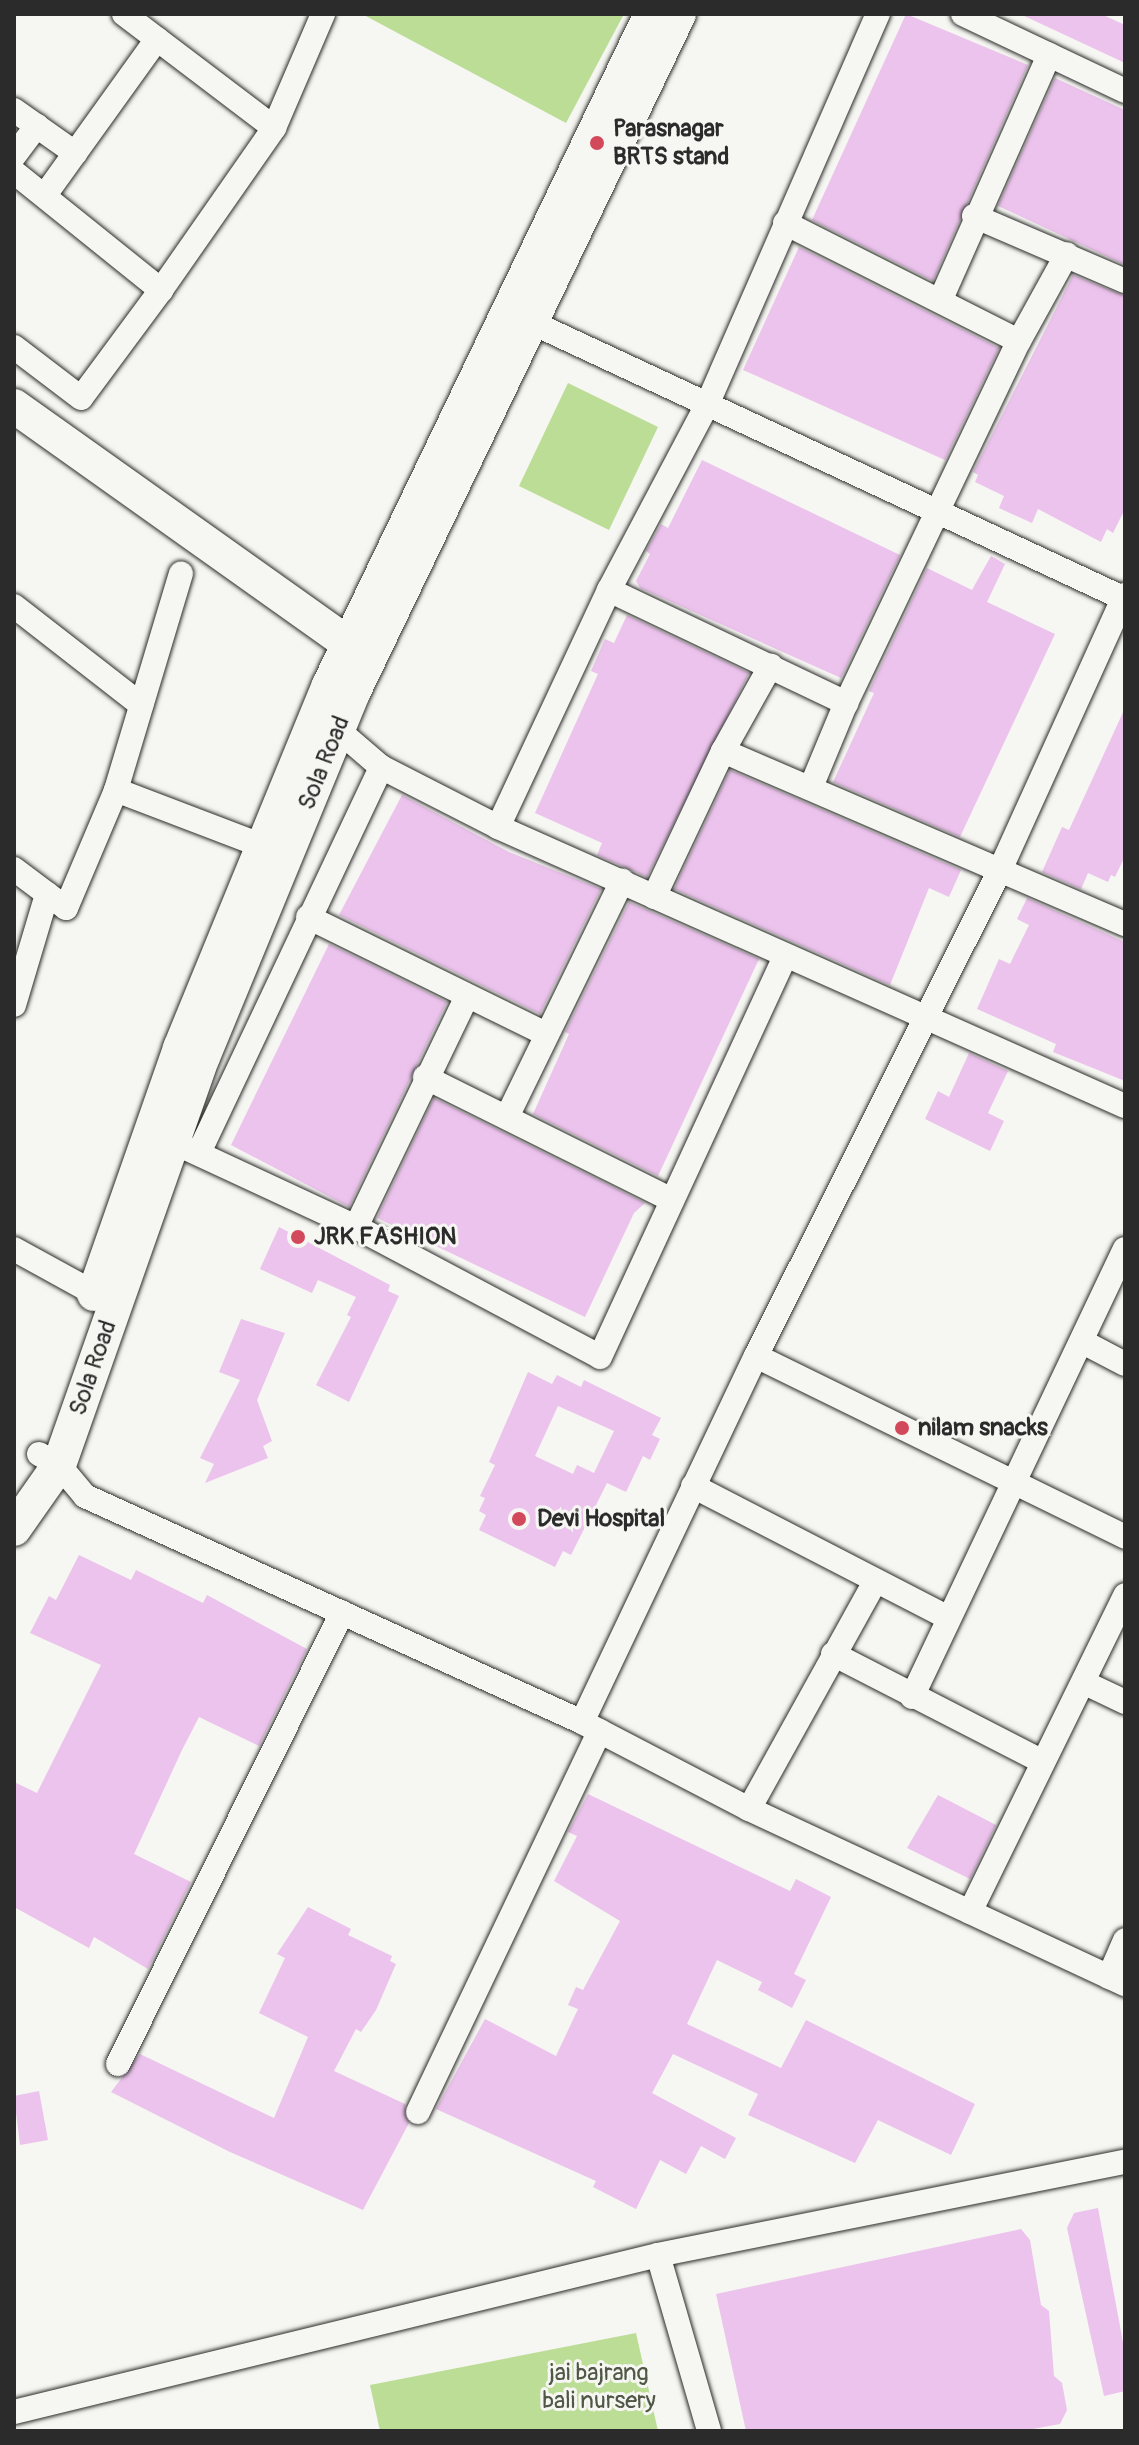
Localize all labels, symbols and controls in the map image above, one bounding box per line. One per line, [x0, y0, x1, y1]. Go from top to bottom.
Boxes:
place label: Parasnagar BRTS stand [613, 115, 729, 171]
marker: Parasnagar BRTS stand [588, 134, 606, 152]
street label: Sola Road [292, 712, 356, 814]
place label: JRK FASHION [314, 1223, 457, 1251]
marker: JRK FASHION [289, 1228, 307, 1246]
street label: Sola Road [63, 1317, 123, 1419]
place label: nilam snacks [918, 1414, 1048, 1442]
marker: nilam snacks [893, 1419, 911, 1437]
place label: Devi Hospital [537, 1505, 665, 1533]
marker: Devi Hospital [508, 1508, 530, 1530]
park label: jai bajrang bali nursery [542, 2359, 656, 2415]

